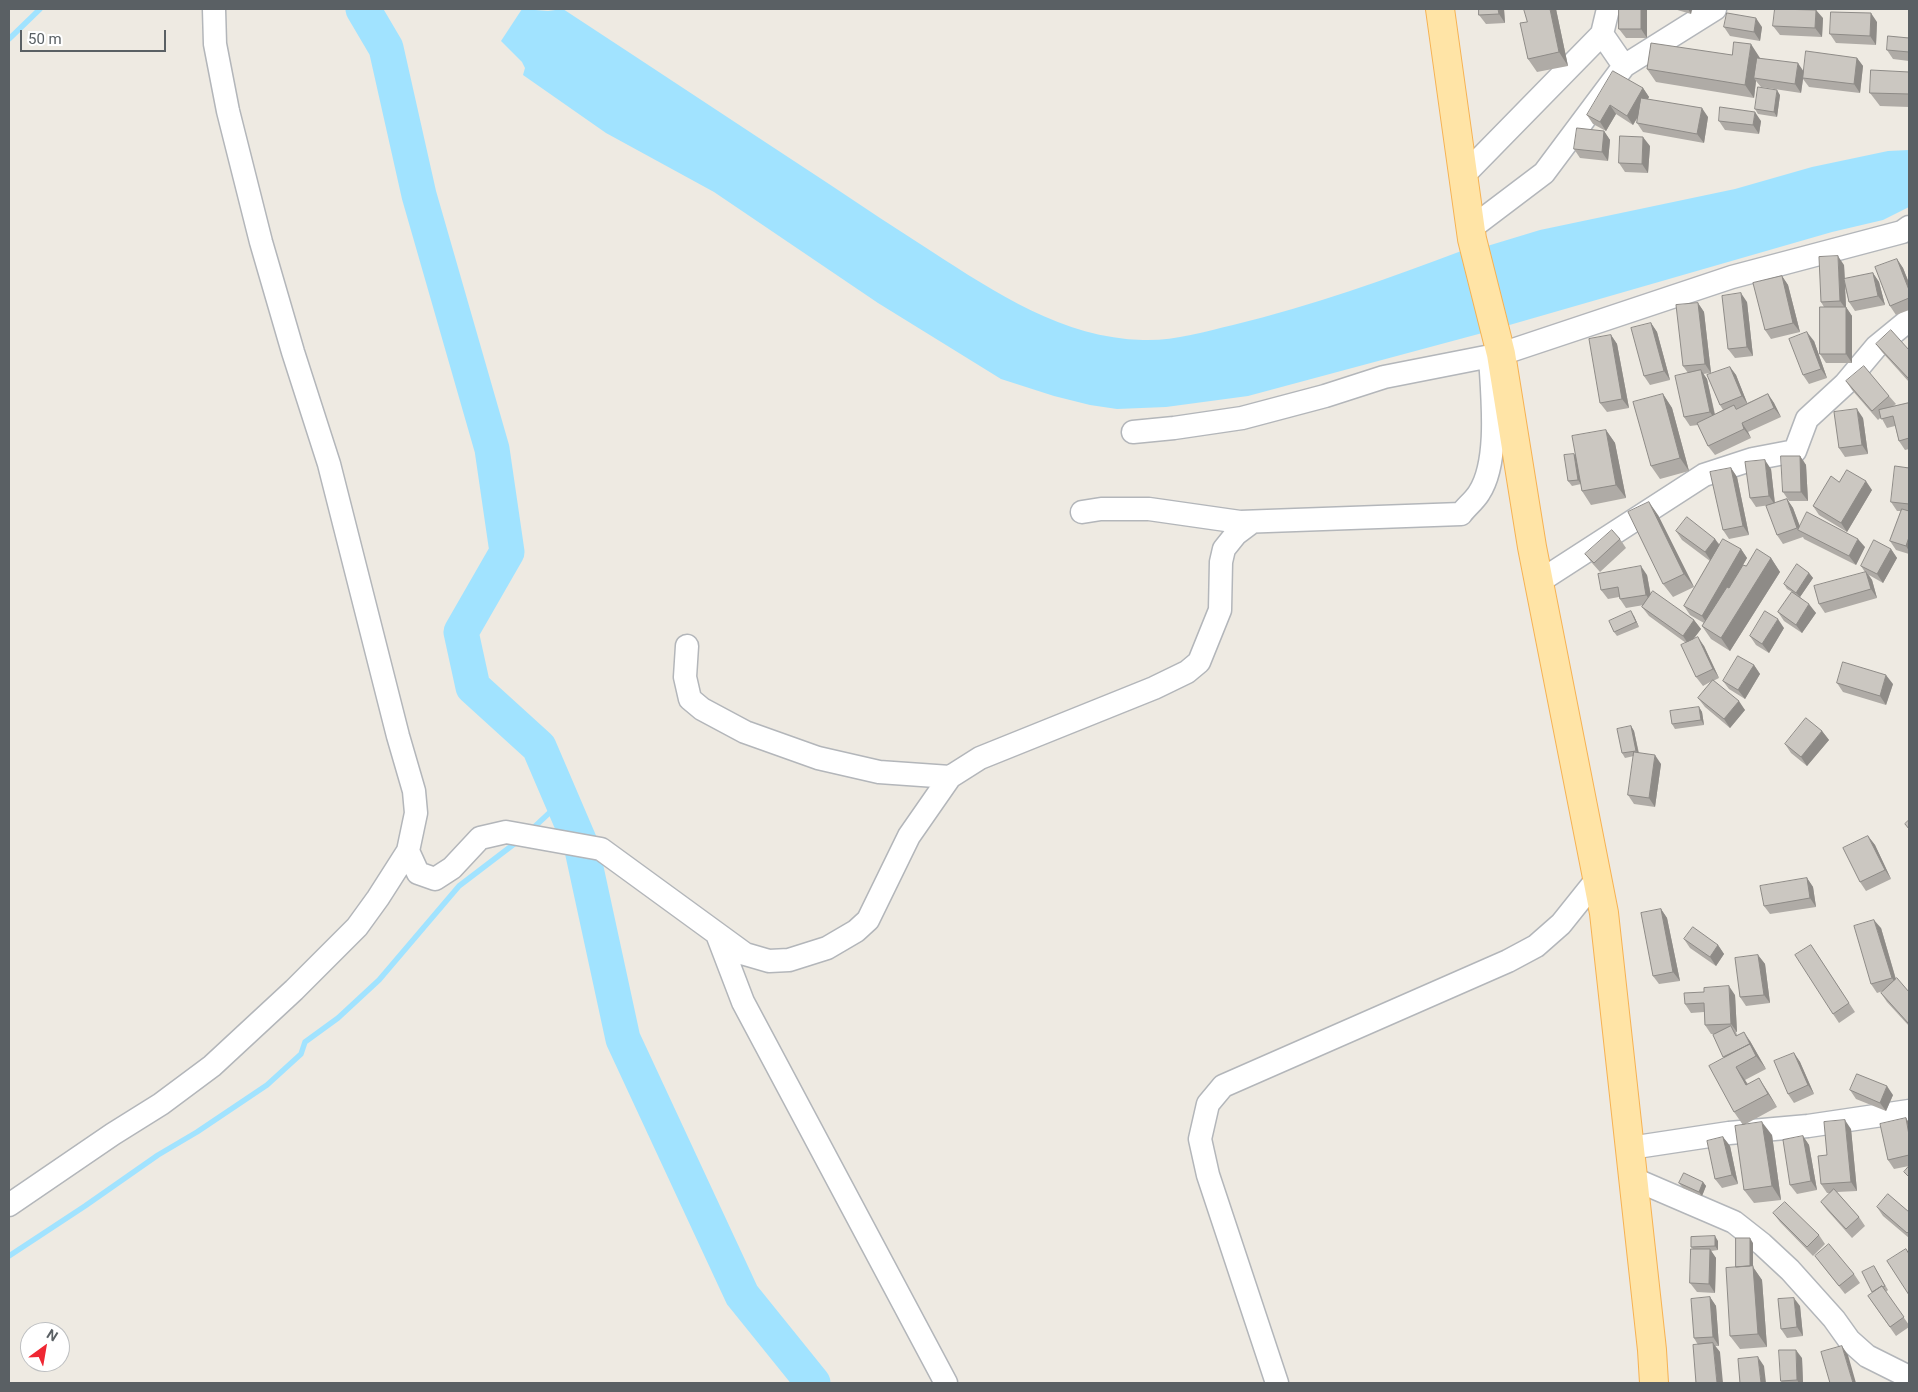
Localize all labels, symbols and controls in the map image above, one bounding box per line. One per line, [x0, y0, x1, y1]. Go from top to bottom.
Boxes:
scale bar [22, 20, 169, 52]
text: 50 m [28, 30, 62, 48]
north arrow [20, 1322, 70, 1372]
text: N [44, 1326, 61, 1345]

